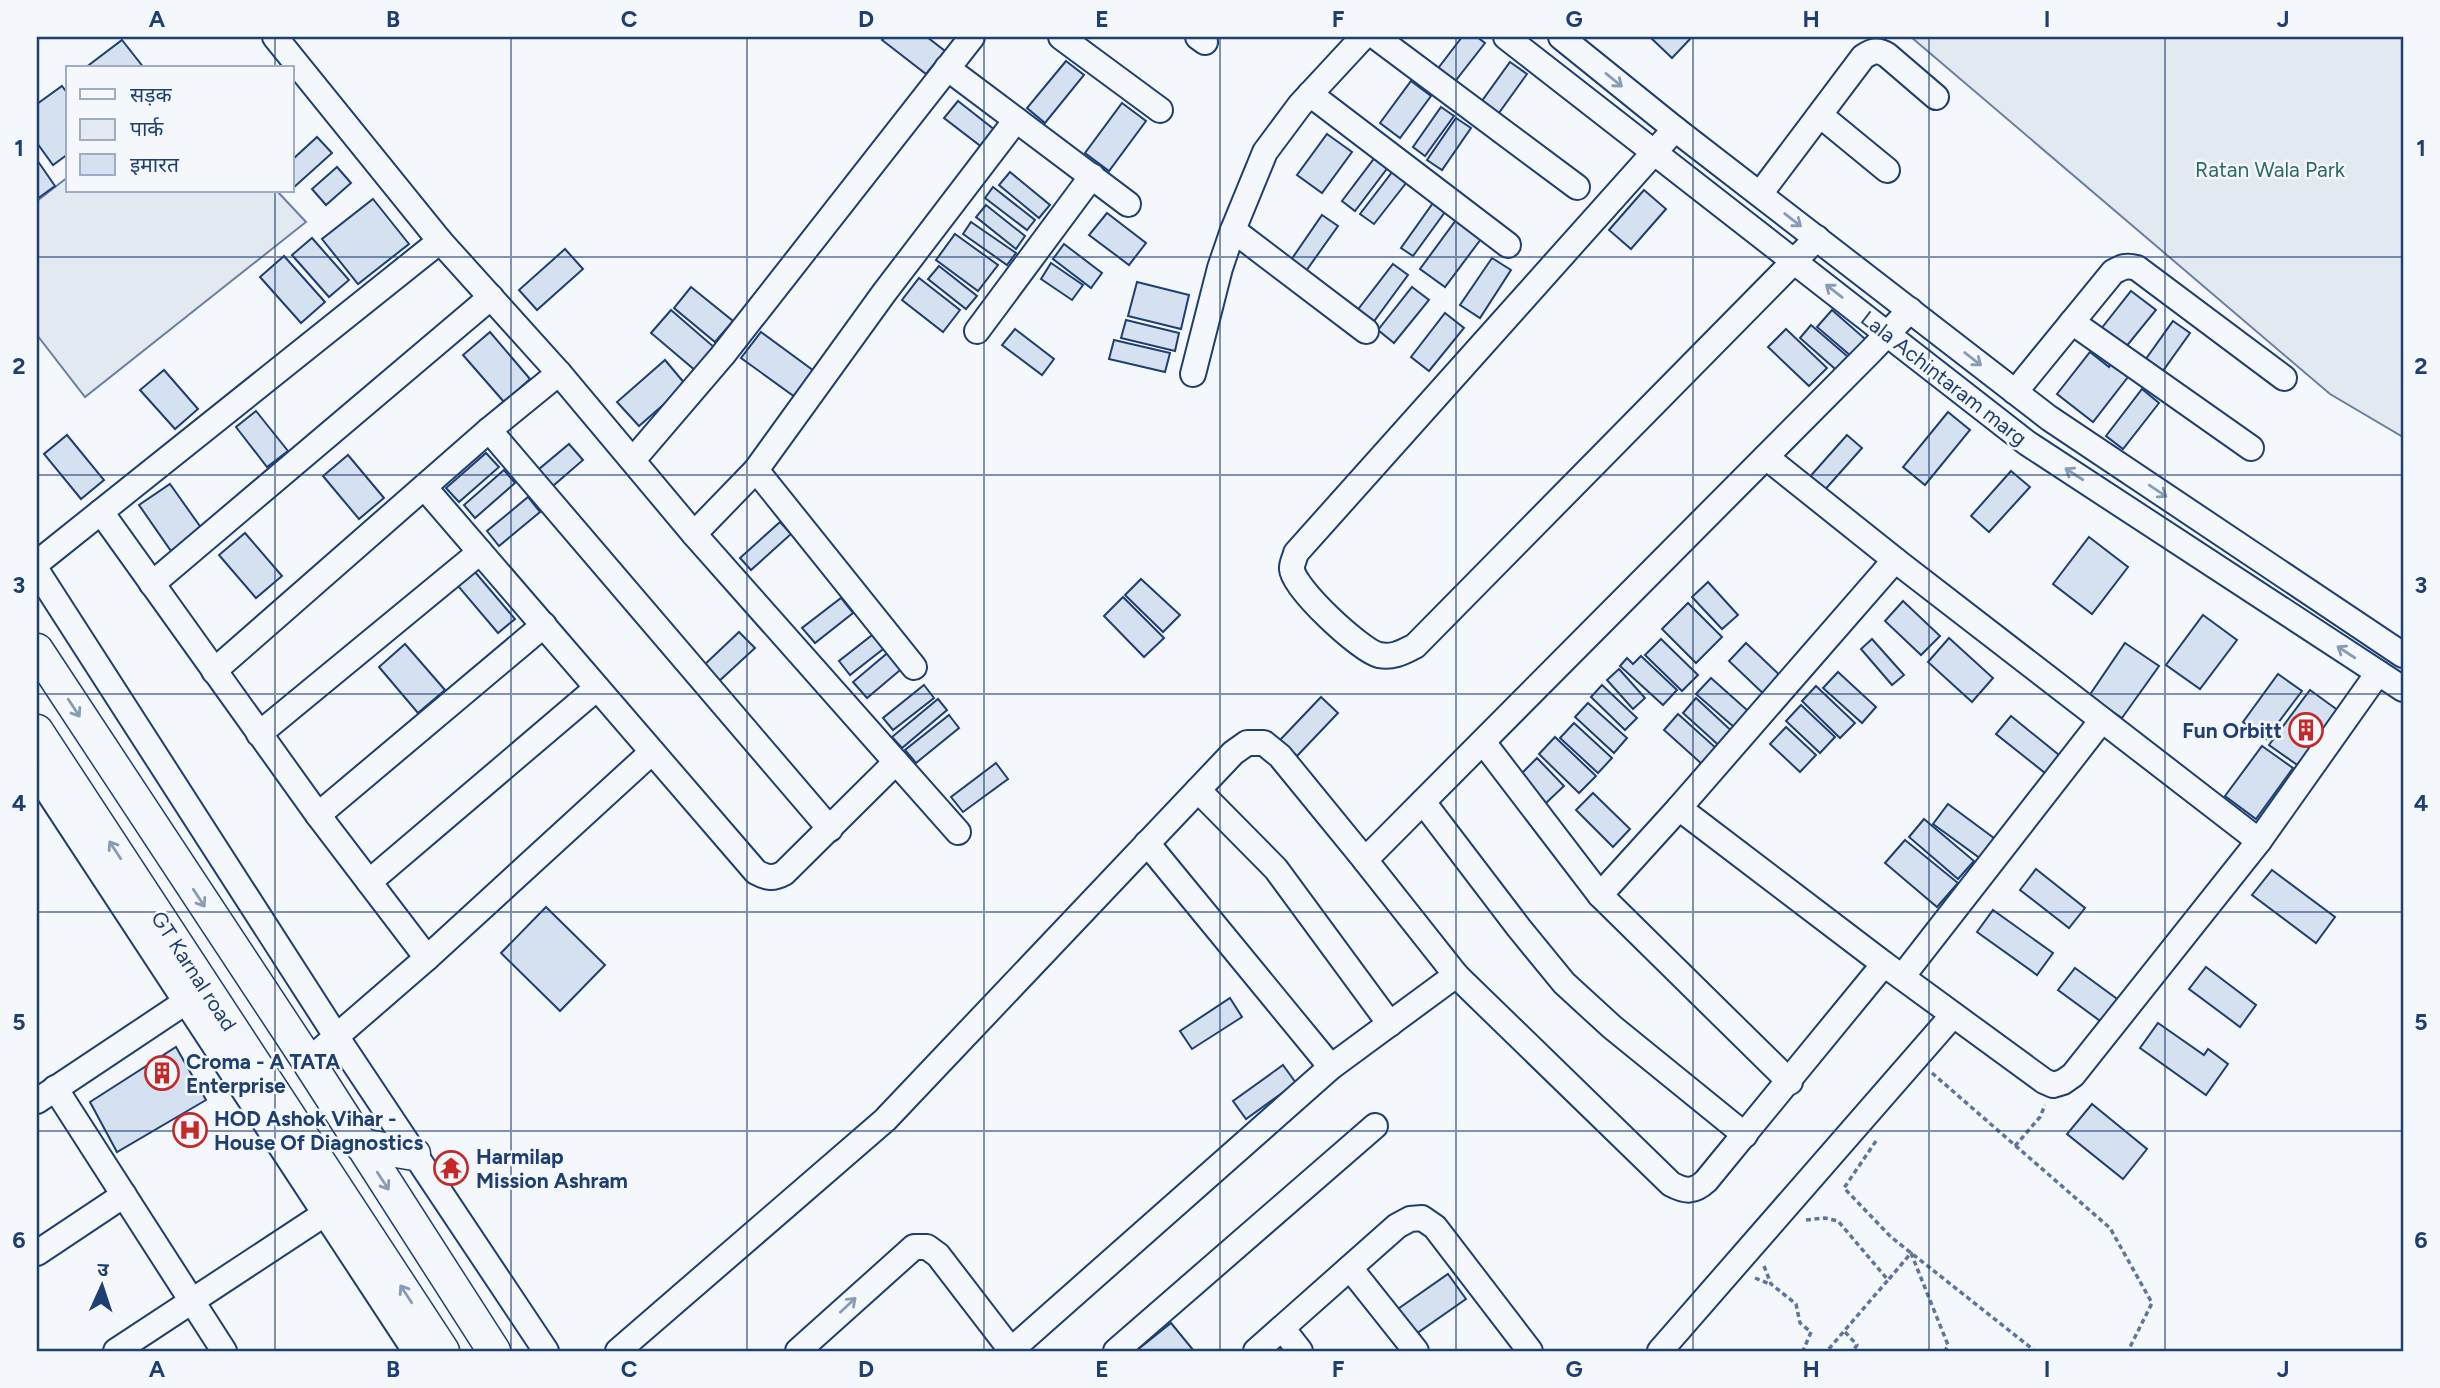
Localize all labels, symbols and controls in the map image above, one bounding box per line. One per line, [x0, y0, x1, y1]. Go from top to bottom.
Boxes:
text: A [149, 5, 166, 33]
text: B [386, 5, 400, 33]
text: C [621, 5, 638, 33]
text: D [858, 5, 874, 33]
text: E [1095, 5, 1109, 33]
text: F [1332, 5, 1345, 33]
text: G [1565, 5, 1583, 33]
text: H [1802, 5, 1820, 33]
text: I [2044, 5, 2050, 33]
text: J [2277, 5, 2289, 33]
legend [66, 66, 294, 192]
one-way arrow [1605, 72, 1623, 87]
text: सड़क [130, 82, 172, 107]
text: पार्क [130, 116, 164, 141]
text: 1 [14, 134, 24, 162]
text: 1 [2416, 134, 2426, 162]
text: इमारत [130, 152, 180, 177]
park label: Ratan Wala Park [2195, 157, 2346, 182]
one-way arrow [1783, 212, 1802, 227]
one-way arrow [1826, 284, 1844, 299]
street label: Lala Achintaram marg [1856, 306, 2032, 450]
text: 2 [12, 352, 26, 380]
one-way arrow [1963, 352, 1982, 367]
text: 2 [2414, 352, 2428, 380]
one-way arrow [2064, 467, 2084, 481]
one-way arrow [2148, 484, 2167, 498]
text: 3 [13, 571, 25, 599]
text: 3 [2415, 571, 2427, 599]
one-way arrow [2337, 645, 2356, 659]
one-way arrow [67, 697, 81, 717]
building icon: Fun Orbitt [2287, 711, 2325, 749]
place label: Fun Orbitt [2182, 718, 2282, 743]
text: 4 [12, 789, 26, 817]
text: 4 [2414, 789, 2428, 817]
one-way arrow [107, 840, 121, 860]
one-way arrow [191, 888, 206, 907]
street label: GT Karnal road [146, 906, 242, 1036]
text: 5 [12, 1008, 26, 1036]
text: 5 [2414, 1008, 2428, 1036]
place label: Croma - A TATA Enterprise [186, 1049, 340, 1098]
building icon: Croma - A TATA Enterprise [143, 1054, 181, 1092]
place label: HOD Ashok Vihar - House Of Diagnostics [214, 1106, 423, 1155]
hospital icon: HOD Ashok Vihar - House Of Diagnostics [171, 1111, 209, 1149]
place label: Harmilap Mission Ashram [476, 1144, 628, 1193]
temple icon: Harmilap Mission Ashram [432, 1149, 470, 1187]
one-way arrow [376, 1171, 391, 1190]
text: 6 [12, 1226, 26, 1254]
text: 6 [2414, 1226, 2428, 1254]
north arrow [66, 1252, 136, 1322]
text: उ [97, 1258, 110, 1281]
one-way arrow [398, 1285, 413, 1304]
one-way arrow [839, 1297, 857, 1313]
text: A [149, 1355, 166, 1383]
text: B [386, 1355, 400, 1383]
text: C [621, 1355, 638, 1383]
text: D [858, 1355, 874, 1383]
text: E [1095, 1355, 1109, 1383]
text: F [1332, 1355, 1345, 1383]
text: G [1565, 1355, 1583, 1383]
text: H [1802, 1355, 1820, 1383]
text: I [2044, 1355, 2050, 1383]
text: J [2277, 1355, 2289, 1383]

